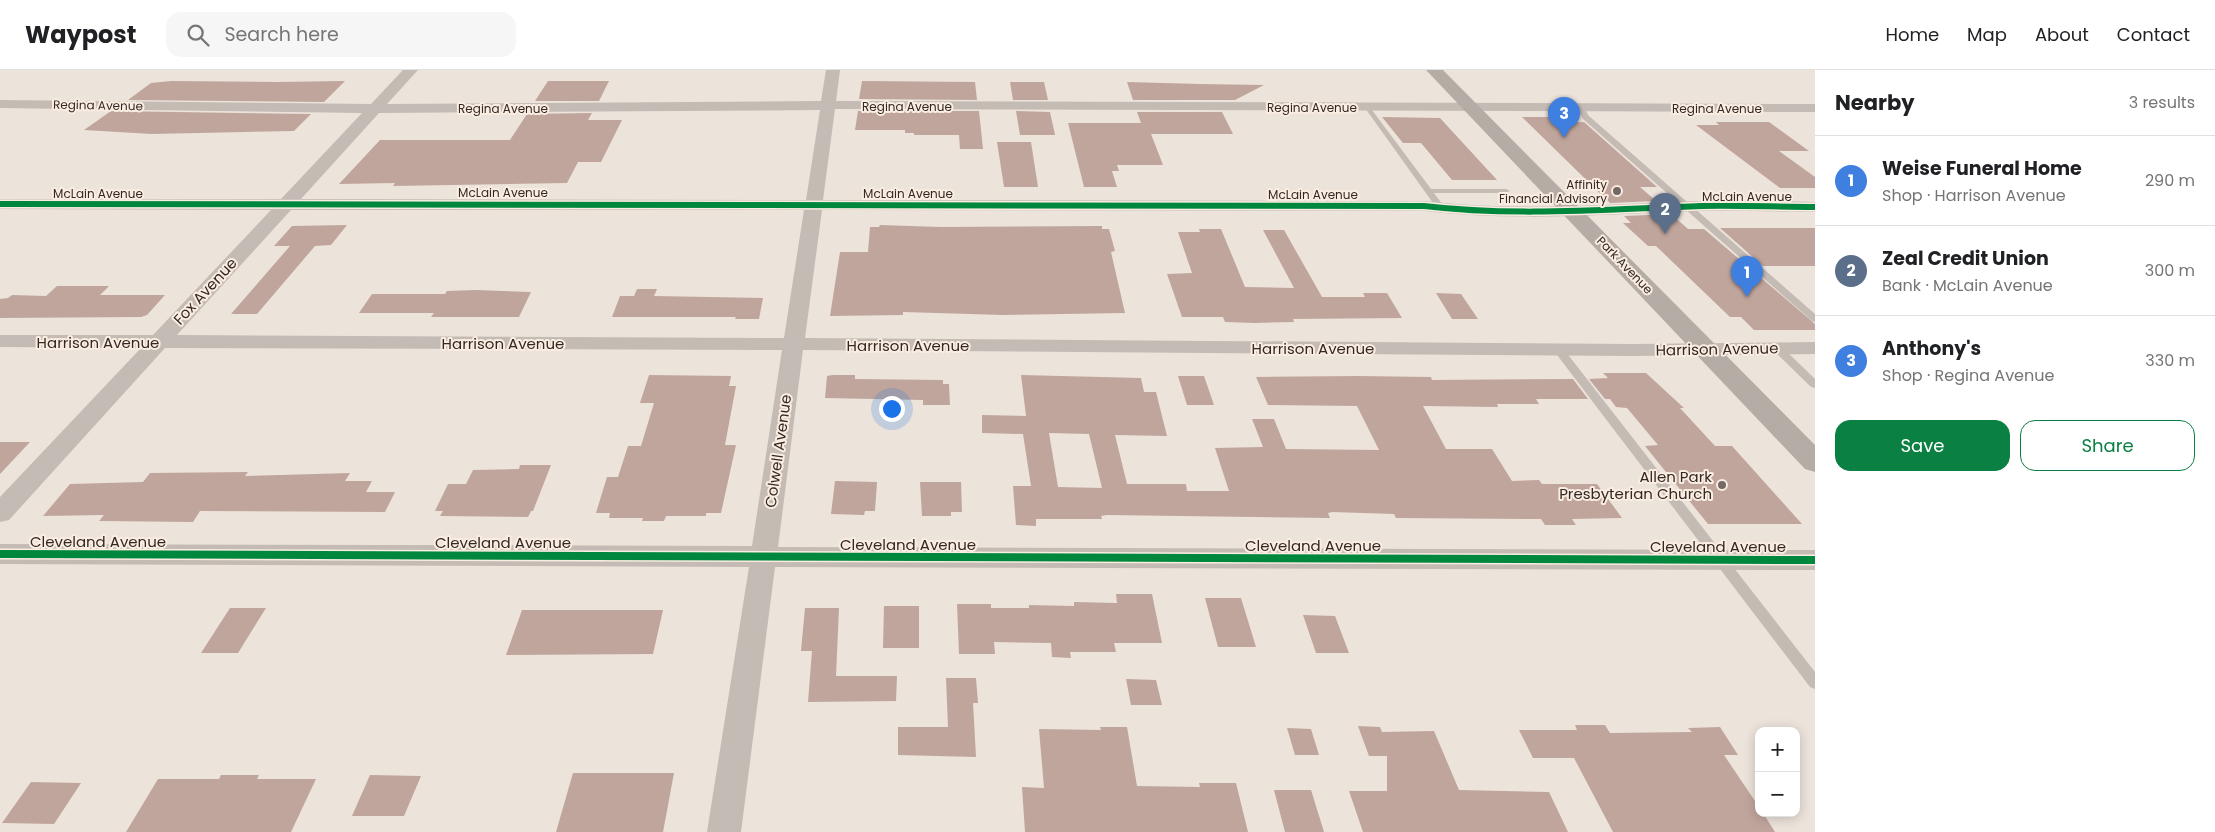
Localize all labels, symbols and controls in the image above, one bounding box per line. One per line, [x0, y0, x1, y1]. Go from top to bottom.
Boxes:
search box [166, 12, 516, 57]
text: Waypost [25, 18, 136, 51]
icon: search [184, 21, 212, 49]
text: Search here [224, 21, 339, 48]
text: Home [1885, 22, 1939, 47]
text: Map [1967, 22, 2007, 47]
text: About [2035, 22, 2089, 47]
text: Contact [2117, 22, 2190, 47]
text: Nearby [1835, 88, 1915, 117]
text: 3 results [2129, 91, 2195, 114]
street label: Regina Avenue [53, 96, 143, 114]
pin: 3 [1548, 97, 1580, 138]
street label: Regina Avenue [862, 98, 952, 115]
street label: Regina Avenue [1267, 99, 1357, 116]
street label: Regina Avenue [458, 100, 548, 117]
street label: Regina Avenue [1672, 100, 1762, 117]
text: Weise Funeral Home [1882, 155, 2082, 182]
text: 1 [1848, 169, 1854, 192]
text: 290 m [2145, 169, 2195, 192]
place label: Affinity Financial Advisory [1499, 176, 1607, 207]
street label: McLain Avenue [458, 184, 548, 201]
text: Shop · Harrison Avenue [1882, 184, 2066, 207]
street label: McLain Avenue [53, 185, 143, 202]
street label: McLain Avenue [863, 185, 953, 202]
marker: Affinity Financial Advisory [1611, 185, 1623, 197]
street label: McLain Avenue [1268, 186, 1358, 203]
street label: McLain Avenue [1702, 188, 1792, 205]
pin: 2 [1649, 193, 1681, 234]
street label: Park Avenue [1593, 232, 1657, 298]
text: Zeal Credit Union [1882, 245, 2049, 272]
street label: Fox Avenue [168, 253, 242, 329]
pin: 1 [1731, 256, 1763, 297]
text: 2 [1846, 259, 1856, 282]
text: 300 m [2145, 259, 2195, 282]
text: Bank · McLain Avenue [1882, 274, 2053, 297]
street label: Harrison Avenue [37, 332, 159, 353]
street label: Harrison Avenue [442, 333, 564, 354]
street label: Harrison Avenue [847, 335, 969, 356]
text: Anthony's [1882, 335, 1981, 362]
street label: Harrison Avenue [1655, 337, 1779, 361]
street label: Harrison Avenue [1252, 338, 1374, 359]
text: 3 [1846, 349, 1856, 372]
text: 330 m [2145, 349, 2195, 372]
text: Shop · Regina Avenue [1882, 364, 2054, 387]
street label: Colwell Avenue [760, 393, 796, 509]
your location [879, 396, 905, 422]
button: Save [1835, 420, 2010, 471]
button: Share [2020, 420, 2195, 471]
place label: Allen Park Presbyterian Church [1559, 466, 1712, 504]
marker: Allen Park Presbyterian Church [1716, 479, 1728, 491]
street label: Cleveland Avenue [30, 531, 166, 552]
street label: Cleveland Avenue [435, 532, 571, 553]
street label: Cleveland Avenue [840, 534, 976, 555]
street label: Cleveland Avenue [1245, 535, 1381, 556]
street label: Cleveland Avenue [1650, 536, 1786, 557]
map controls [1755, 727, 1800, 817]
button: + [1755, 727, 1800, 772]
button: − [1755, 772, 1800, 817]

